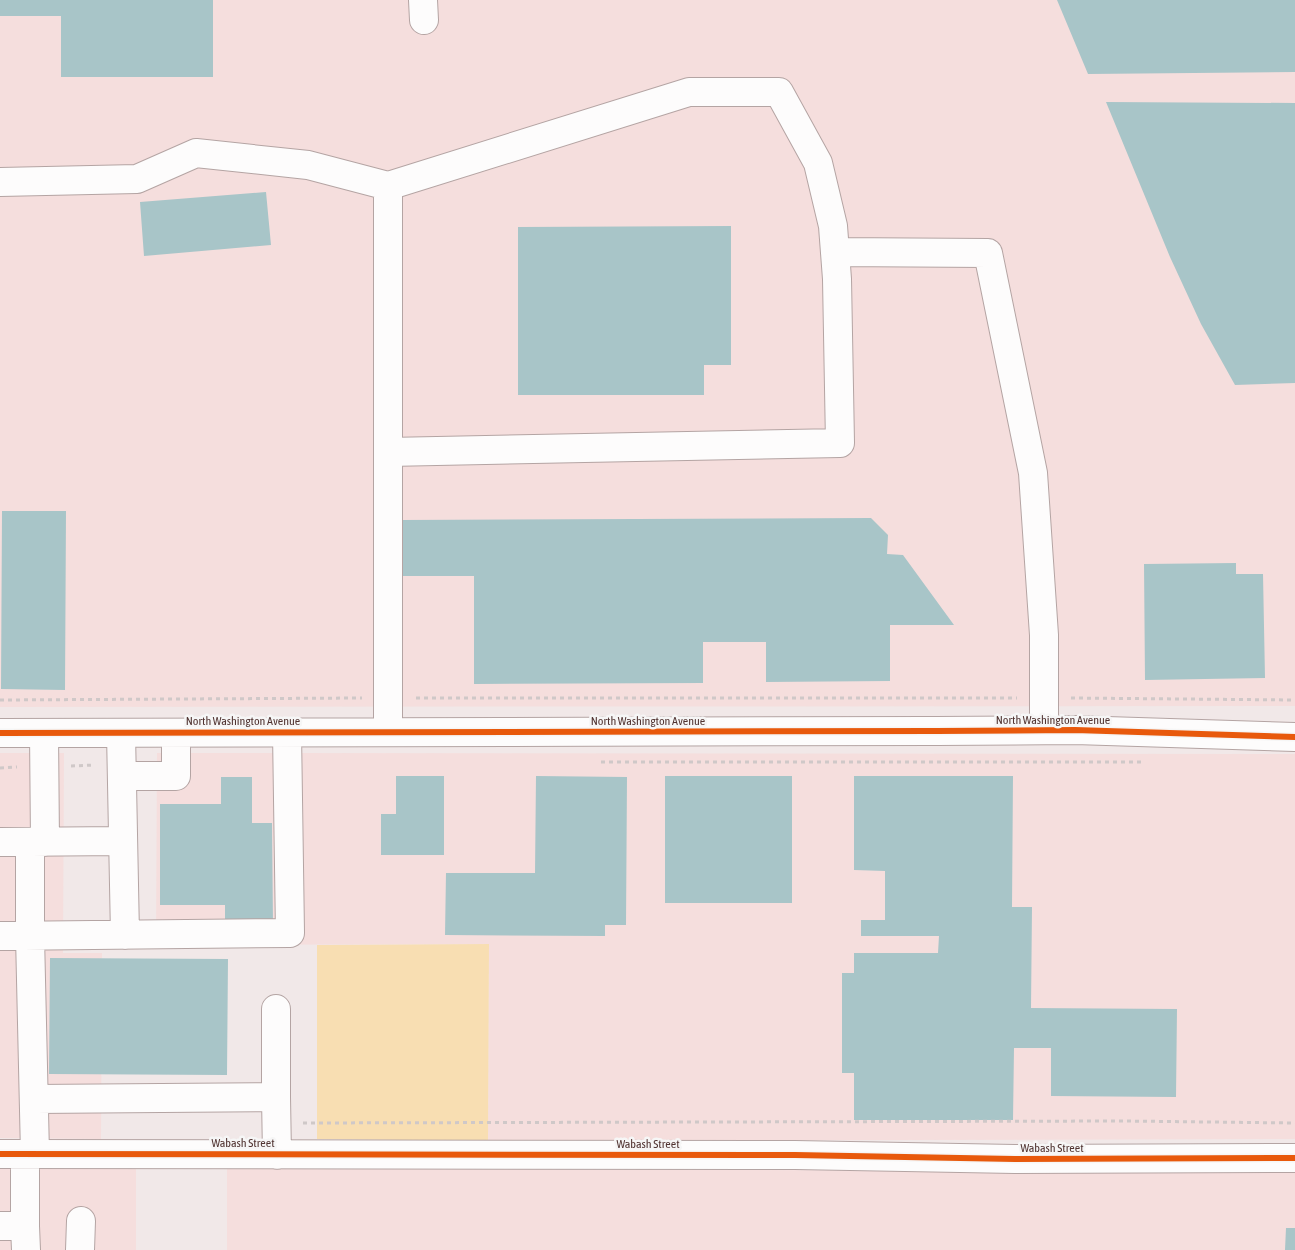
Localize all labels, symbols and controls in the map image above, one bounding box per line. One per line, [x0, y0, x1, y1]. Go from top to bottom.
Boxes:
street label: North Washington Avenue [996, 713, 1110, 727]
street label: North Washington Avenue [186, 714, 300, 728]
street label: North Washington Avenue [591, 714, 705, 728]
street label: Wabash Street [211, 1136, 275, 1150]
street label: Wabash Street [616, 1137, 680, 1151]
street label: Wabash Street [1020, 1141, 1084, 1155]

